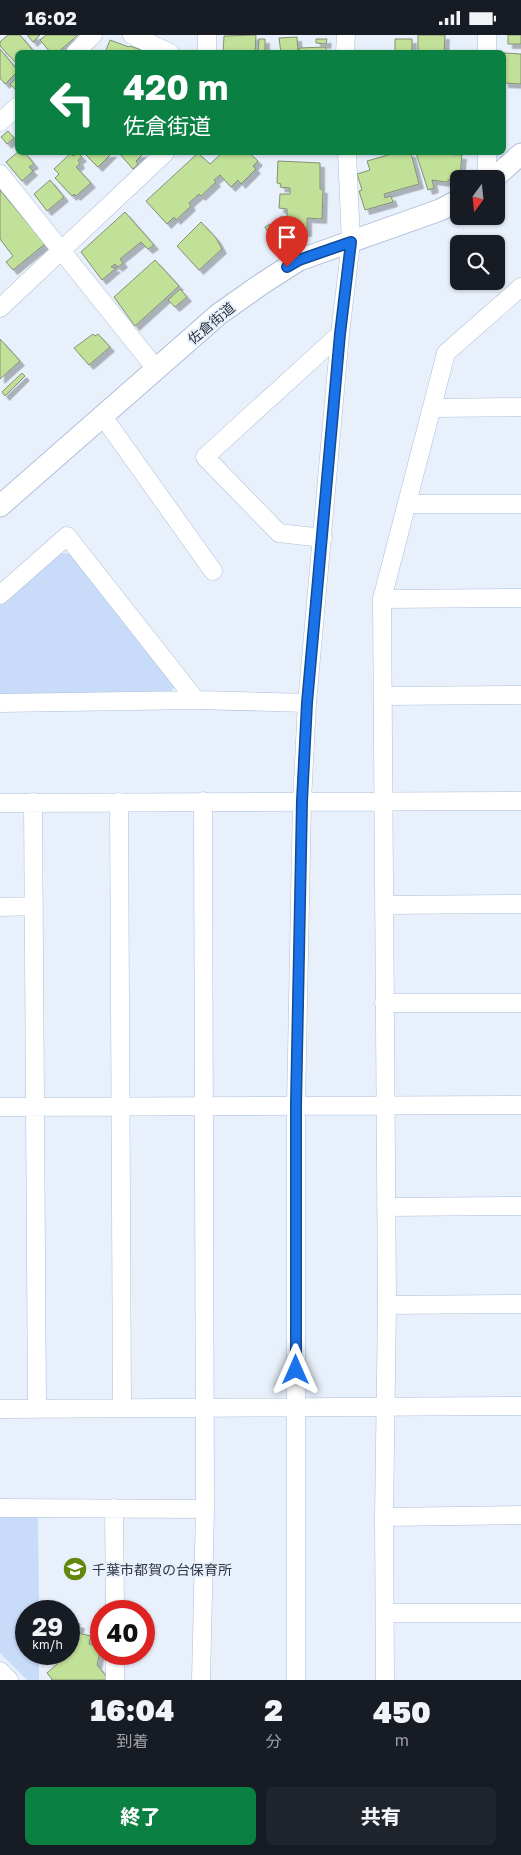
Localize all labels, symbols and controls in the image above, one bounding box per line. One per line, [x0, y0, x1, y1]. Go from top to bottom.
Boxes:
text: 16:02 [25, 6, 77, 29]
text: 420 m [123, 66, 228, 108]
icon: left [40, 70, 105, 135]
text: 佐倉街道 [123, 112, 211, 139]
north arrow [450, 170, 505, 225]
map controls [450, 170, 505, 290]
pin [266, 216, 308, 267]
icon: arrive [273, 223, 301, 251]
button: search [450, 235, 505, 290]
street label: 佐倉街道 [184, 298, 238, 348]
position arrow [269, 1343, 321, 1395]
school or university icon: 千葉市都賀の台保育所 [62, 1556, 88, 1582]
place label: 千葉市都賀の台保育所 [92, 1561, 232, 1578]
speed limit sign: 40 [90, 1600, 155, 1665]
text: 29 [32, 1611, 63, 1642]
text: km/h [32, 1637, 63, 1652]
text: 16:04 [90, 1692, 174, 1728]
text: 2 [264, 1692, 283, 1728]
text: 450 [373, 1694, 431, 1730]
text: m [395, 1730, 409, 1750]
text: 到着 [116, 1731, 148, 1751]
text: 分 [266, 1731, 282, 1751]
button: 終了 [25, 1787, 256, 1845]
button: 共有 [266, 1787, 496, 1845]

